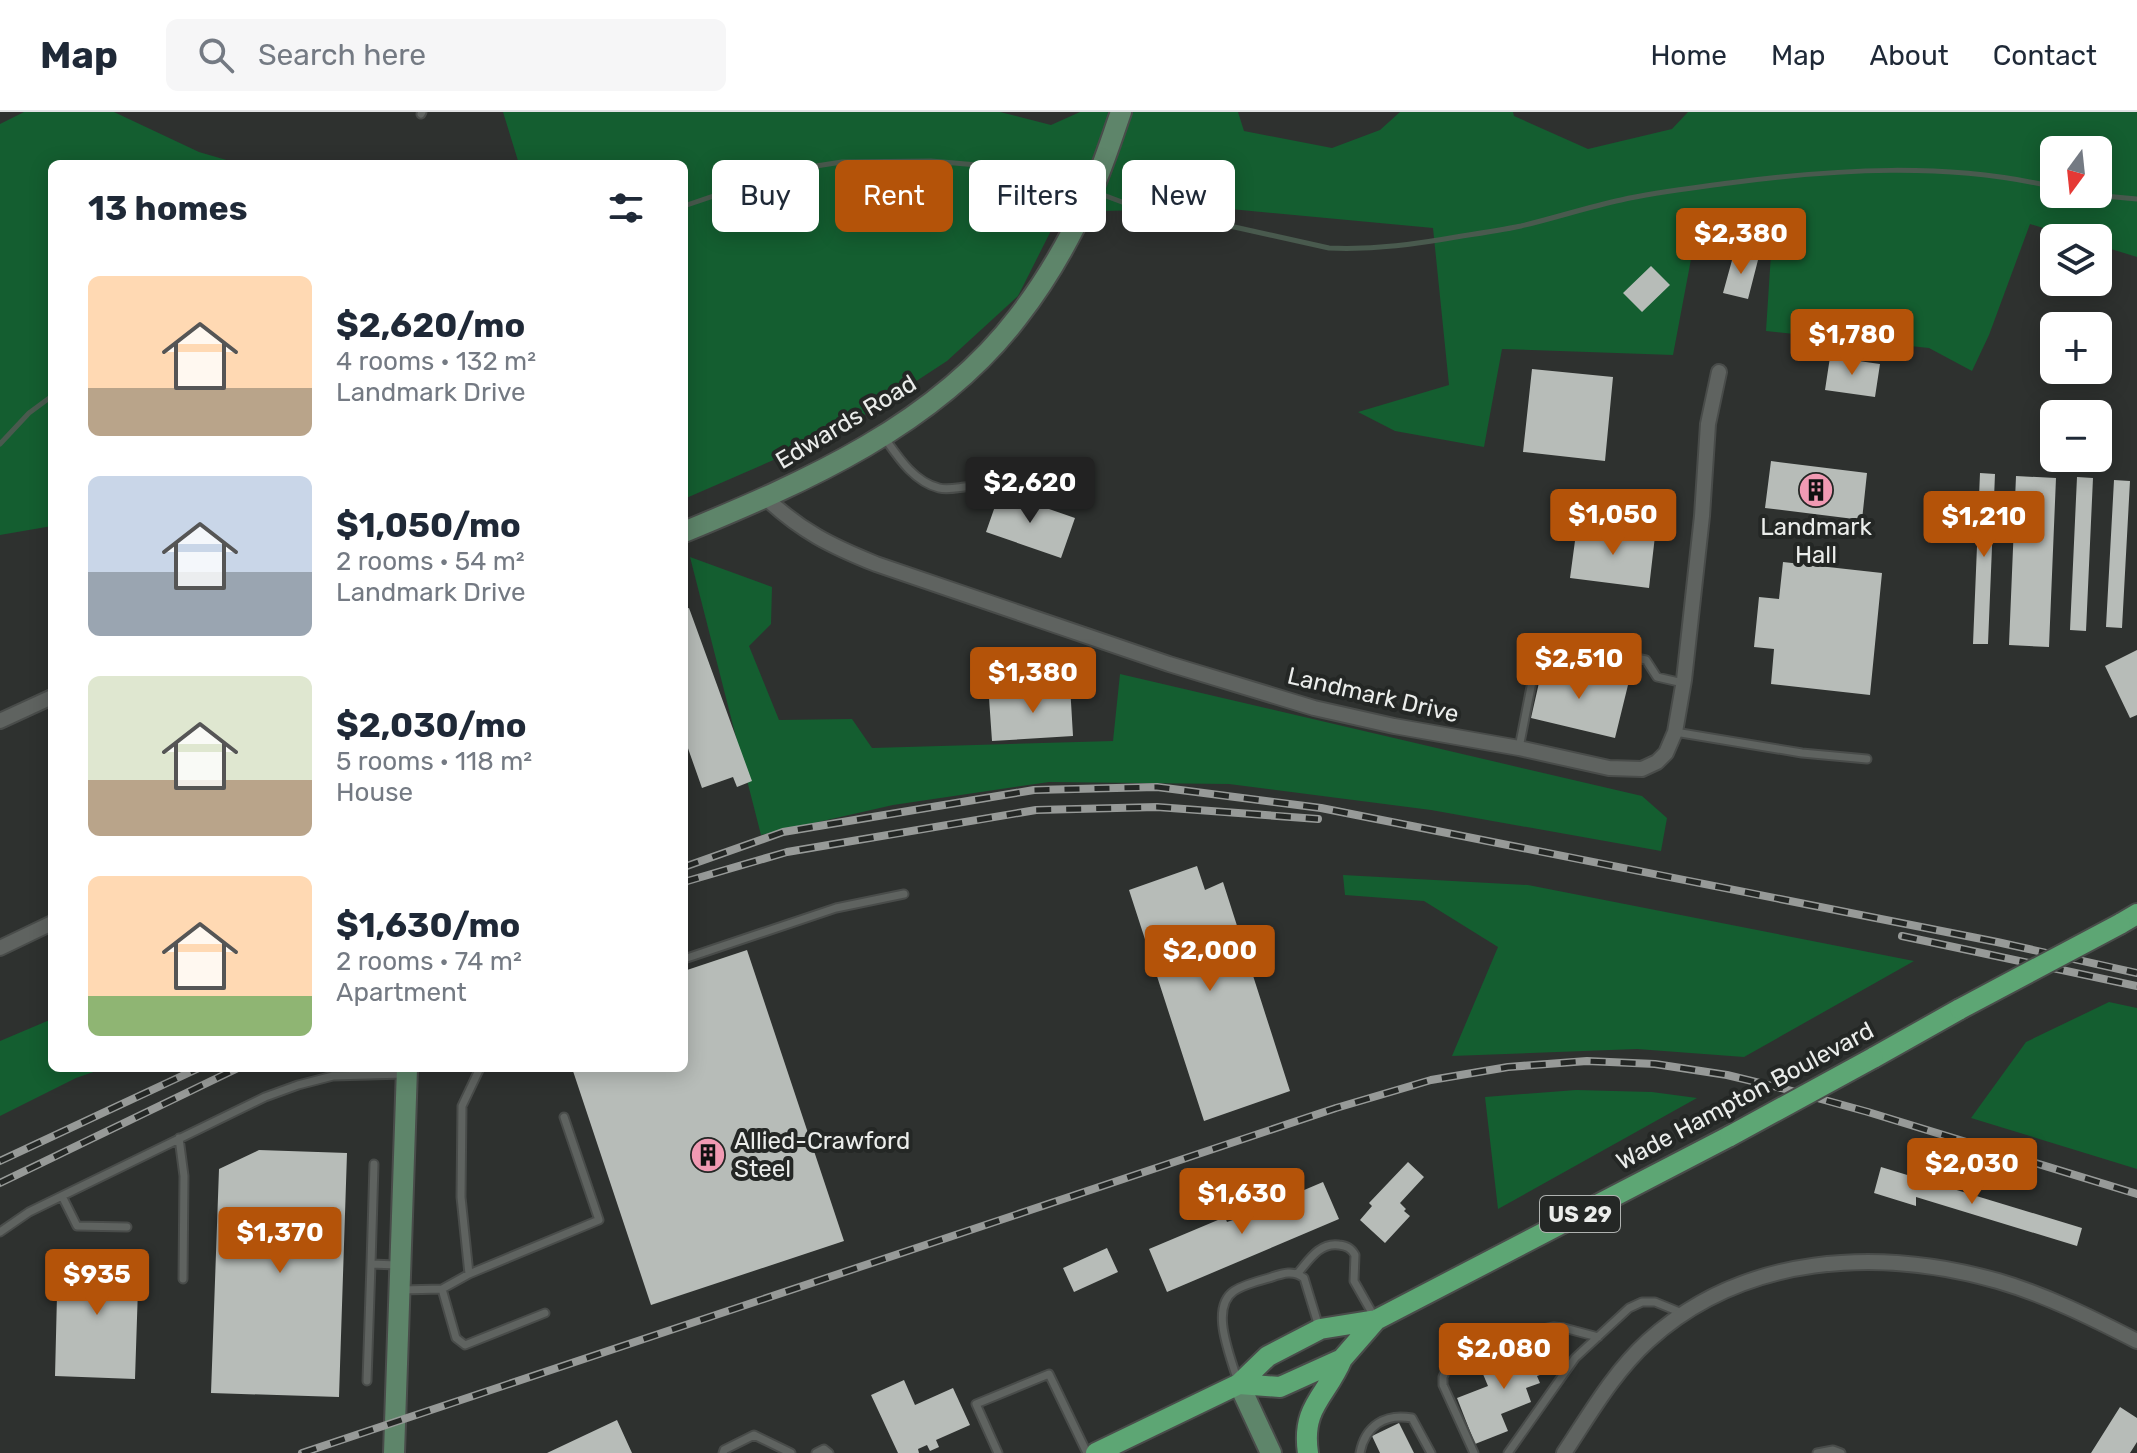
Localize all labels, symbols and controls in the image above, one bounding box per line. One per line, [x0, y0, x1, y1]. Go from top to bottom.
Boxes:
search box [166, 19, 726, 91]
text: Map [40, 32, 118, 78]
icon: search [194, 33, 238, 77]
text: Search here [258, 37, 426, 73]
text: Home [1650, 39, 1727, 72]
text: Map [1771, 39, 1825, 72]
text: About [1869, 39, 1949, 72]
text: Contact [1993, 39, 2097, 72]
north arrow [2040, 136, 2112, 208]
map controls [2040, 136, 2112, 472]
chip: Buy [712, 160, 819, 232]
chip: Rent [835, 160, 953, 232]
chip: Filters [969, 160, 1106, 232]
chip: New [1122, 160, 1235, 232]
icon: filters [604, 186, 648, 230]
text: 13 homes [88, 188, 248, 229]
pin: $2,380 [1676, 208, 1806, 276]
text: $2,380 [1694, 218, 1788, 249]
button: layers [2040, 224, 2112, 296]
text: $2,620/mo [336, 305, 525, 346]
icon: home [152, 308, 248, 404]
pin: $1,780 [1787, 309, 1917, 377]
button: + [2040, 312, 2112, 384]
text: $1,780 [1809, 319, 1895, 350]
text: 4 rooms · 132 m² [336, 346, 536, 377]
street label: Edwards Road [771, 369, 921, 475]
text: Landmark Drive [336, 377, 526, 408]
button: − [2040, 400, 2112, 472]
pin: $2,620 [965, 457, 1095, 525]
text: $2,620 [984, 467, 1076, 498]
building icon: Landmark Hall [1797, 471, 1835, 509]
pin: $1,050 [1548, 489, 1678, 557]
pin: $1,210 [1919, 491, 2049, 559]
text: $1,050 [1568, 499, 1658, 530]
text: $1,210 [1941, 501, 2027, 532]
text: $1,050/mo [336, 505, 521, 546]
icon: home [152, 508, 248, 604]
place label: Landmark Hall [1760, 513, 1872, 569]
text: 2 rooms · 54 m² [336, 546, 525, 577]
text: Landmark Drive [336, 577, 526, 608]
pin: $2,510 [1514, 633, 1644, 701]
text: $2,510 [1535, 643, 1623, 674]
pin: $1,380 [968, 647, 1098, 715]
text: $1,380 [988, 657, 1078, 688]
street label: Landmark Drive [1285, 662, 1461, 728]
text: $2,030/mo [336, 705, 526, 746]
icon: home [152, 708, 248, 804]
text: 5 rooms · 118 m² [336, 746, 532, 777]
text: House [336, 777, 413, 808]
text: $1,630/mo [336, 905, 520, 946]
icon: home [152, 908, 248, 1004]
pin: $2,000 [1145, 925, 1275, 993]
text: $2,000 [1163, 935, 1257, 966]
text: 2 rooms · 74 m² [336, 946, 522, 977]
text: Apartment [336, 977, 467, 1008]
street label: Wade Hampton Boulevard [1612, 1016, 1878, 1176]
place label: Allied-Crawford Steel [734, 1127, 910, 1183]
building icon: Allied-Crawford Steel [689, 1136, 727, 1174]
pin: $2,030 [1907, 1138, 2037, 1206]
text: $2,030 [1925, 1148, 2019, 1179]
pin: $1,630 [1177, 1168, 1307, 1236]
text: $1,630 [1197, 1178, 1287, 1209]
road number: US 29 [1540, 1196, 1620, 1232]
pin: $1,370 [215, 1207, 345, 1275]
text: $1,370 [236, 1217, 324, 1248]
pin: $935 [50, 1249, 144, 1317]
text: $935 [63, 1259, 131, 1290]
pin: $2,080 [1439, 1323, 1569, 1391]
text: $2,080 [1457, 1333, 1551, 1364]

